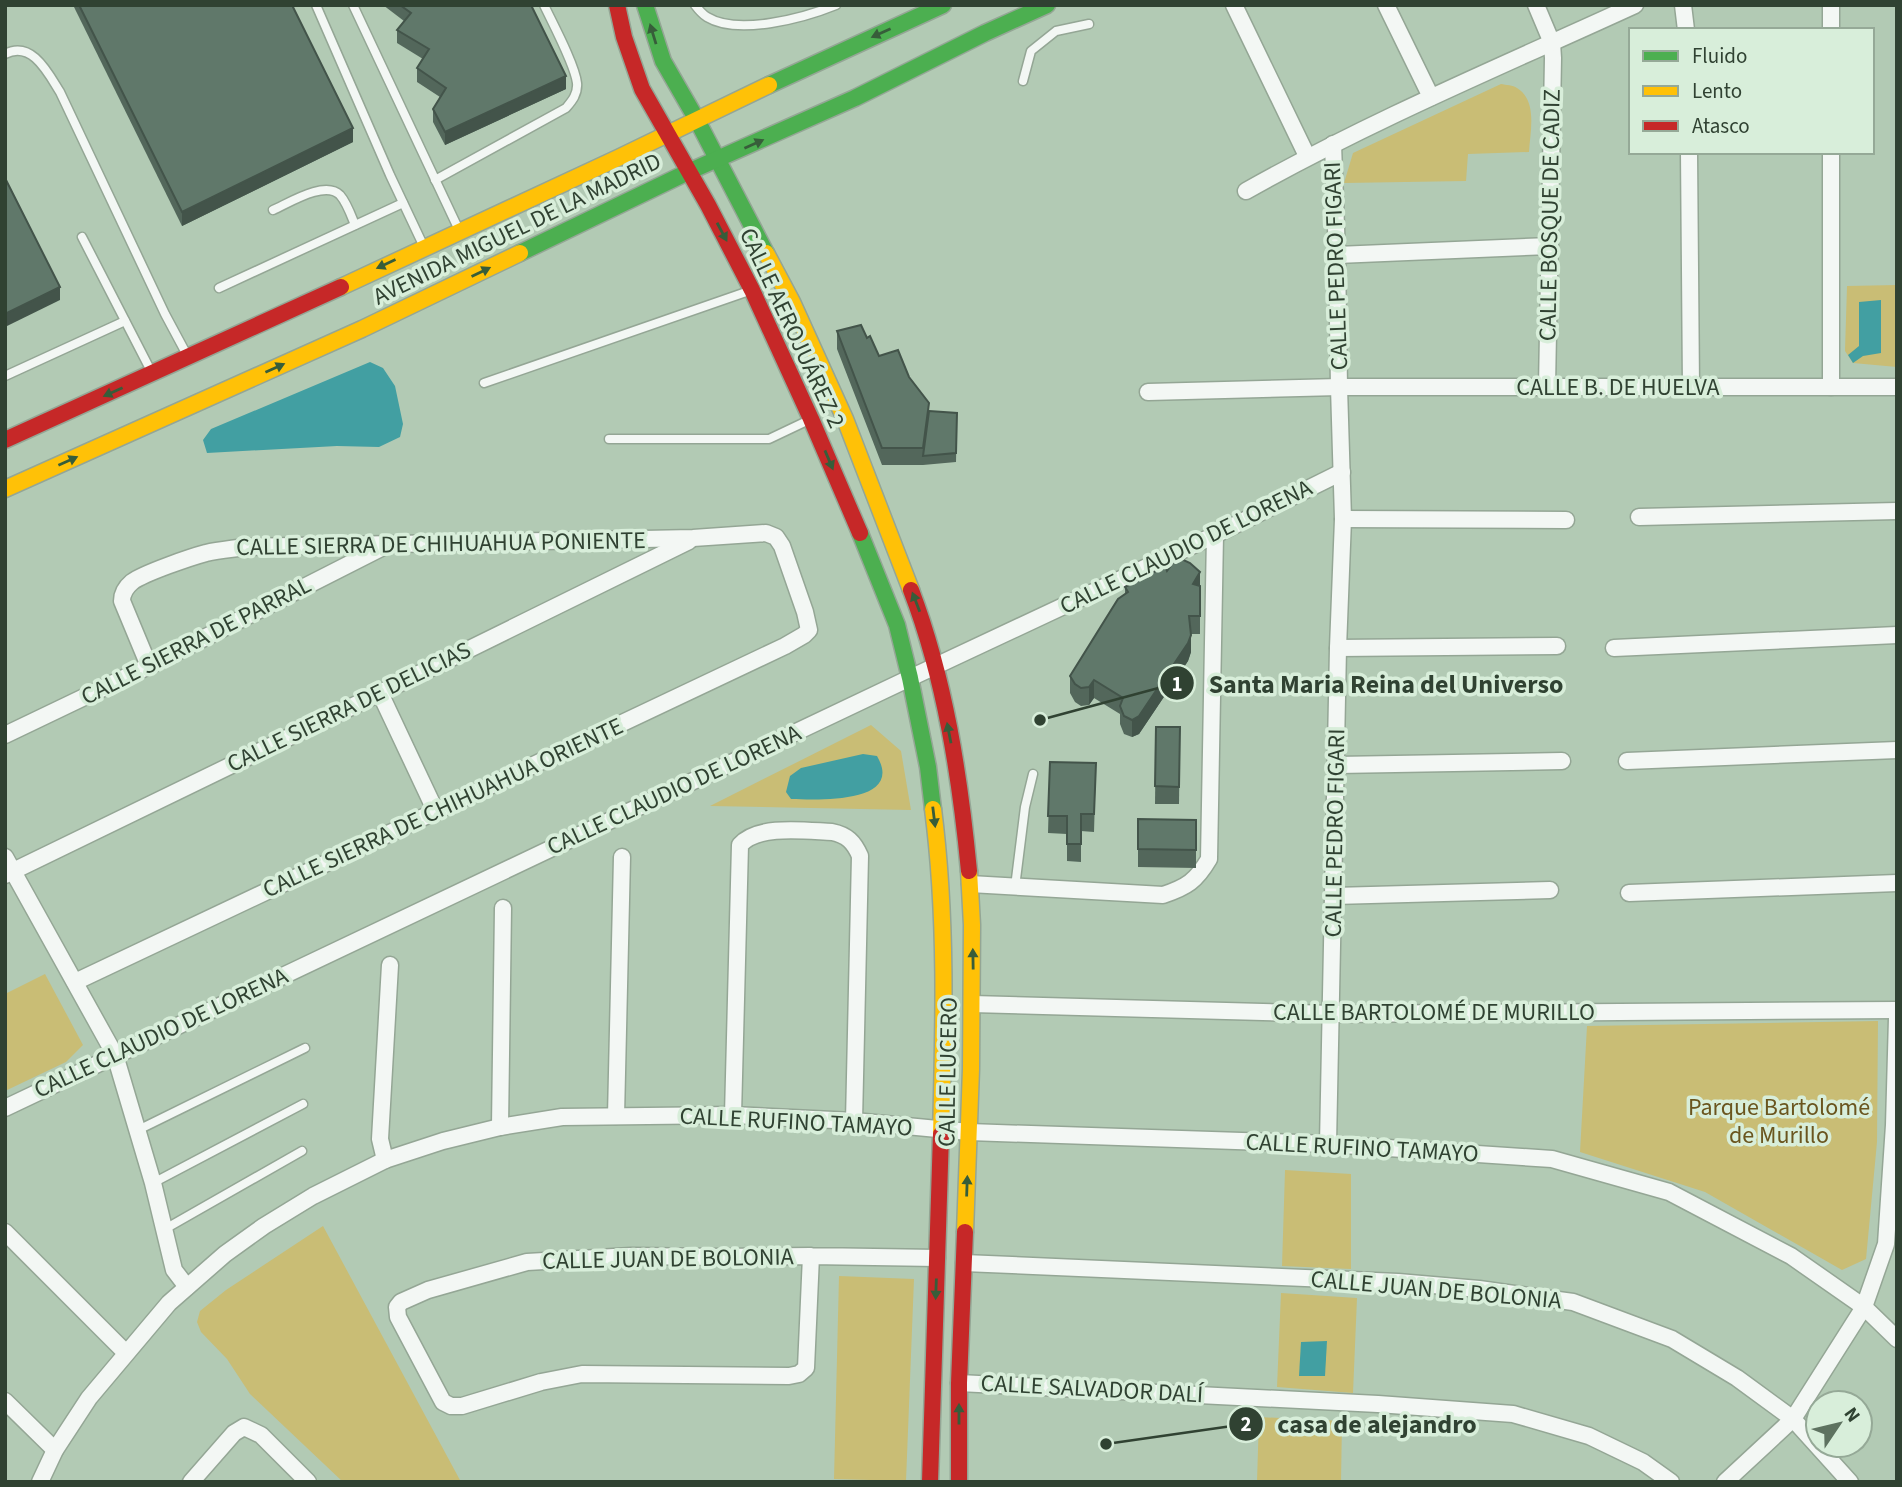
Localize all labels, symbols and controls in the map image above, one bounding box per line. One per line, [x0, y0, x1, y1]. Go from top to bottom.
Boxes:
one-way arrow [648, 23, 658, 44]
one-way arrow [870, 28, 891, 39]
legend [1629, 28, 1874, 154]
text: Fluido [1692, 41, 1747, 71]
text: Lento [1692, 76, 1742, 106]
street label: CALLE BOSQUE DE CADIZ [1530, 89, 1570, 341]
text: Atasco [1692, 111, 1750, 141]
one-way arrow [743, 138, 764, 149]
street label: AVENIDA MIGUEL DE LA MADRID [367, 144, 667, 314]
street label: CALLE PEDRO FIGARI [1315, 161, 1357, 371]
one-way arrow [716, 222, 727, 242]
street label: CALLE AEROJUÁREZ 2 [730, 222, 854, 434]
one-way arrow [376, 259, 396, 270]
one-way arrow [471, 266, 491, 277]
one-way arrow [265, 362, 285, 374]
street label: CALLE B. DE HUELVA [1516, 370, 1720, 405]
one-way arrow [103, 387, 124, 398]
one-way arrow [824, 449, 835, 470]
one-way arrow [57, 455, 78, 466]
street label: CALLE CLAUDIO DE LORENA [1054, 471, 1318, 623]
street label: CALLE SIERRA DE CHIHUAHUA PONIENTE [236, 523, 646, 565]
street label: CALLE SIERRA DE PARRAL [75, 568, 317, 714]
one-way arrow [910, 591, 921, 612]
street label: CALLE SIERRA DE DELICIAS [221, 633, 477, 781]
callout: Santa Maria Reina del Universo [1159, 660, 1577, 707]
text: Santa Maria Reina del Universo [1209, 666, 1563, 703]
text: 1 [1171, 669, 1183, 699]
street label: CALLE SIERRA DE CHIHUAHUA ORIENTE [257, 709, 629, 907]
street label: CALLE CLAUDIO DE LORENA [541, 716, 807, 864]
one-way arrow [943, 722, 954, 744]
street label: CALLE PEDRO FIGARI [1316, 728, 1354, 938]
one-way arrow [928, 806, 939, 828]
one-way arrow [967, 947, 978, 969]
street label: CALLE CLAUDIO DE LORENA [28, 959, 294, 1107]
street label: CALLE BARTOLOMÉ DE MURILLO [1273, 995, 1595, 1030]
street label: CALLE LUCERO [929, 997, 967, 1147]
park label: Parque Bartolomé de Murillo [1688, 1090, 1870, 1153]
street label: CALLE RUFINO TAMAYO [679, 1098, 913, 1146]
street label: CALLE RUFINO TAMAYO [1245, 1124, 1479, 1172]
one-way arrow [962, 1175, 973, 1197]
street label: CALLE JUAN DE BOLONIA [542, 1239, 794, 1279]
street label: CALLE JUAN DE BOLONIA [1309, 1262, 1563, 1318]
one-way arrow [930, 1278, 941, 1300]
street label: CALLE SALVADOR DALÍ [980, 1366, 1206, 1412]
north arrow [1804, 1389, 1874, 1459]
callout: casa de alejandro [1228, 1401, 1491, 1448]
one-way arrow [953, 1402, 965, 1424]
text: N [1837, 1402, 1866, 1428]
text: casa de alejandro [1277, 1406, 1477, 1443]
text: 2 [1240, 1409, 1252, 1439]

